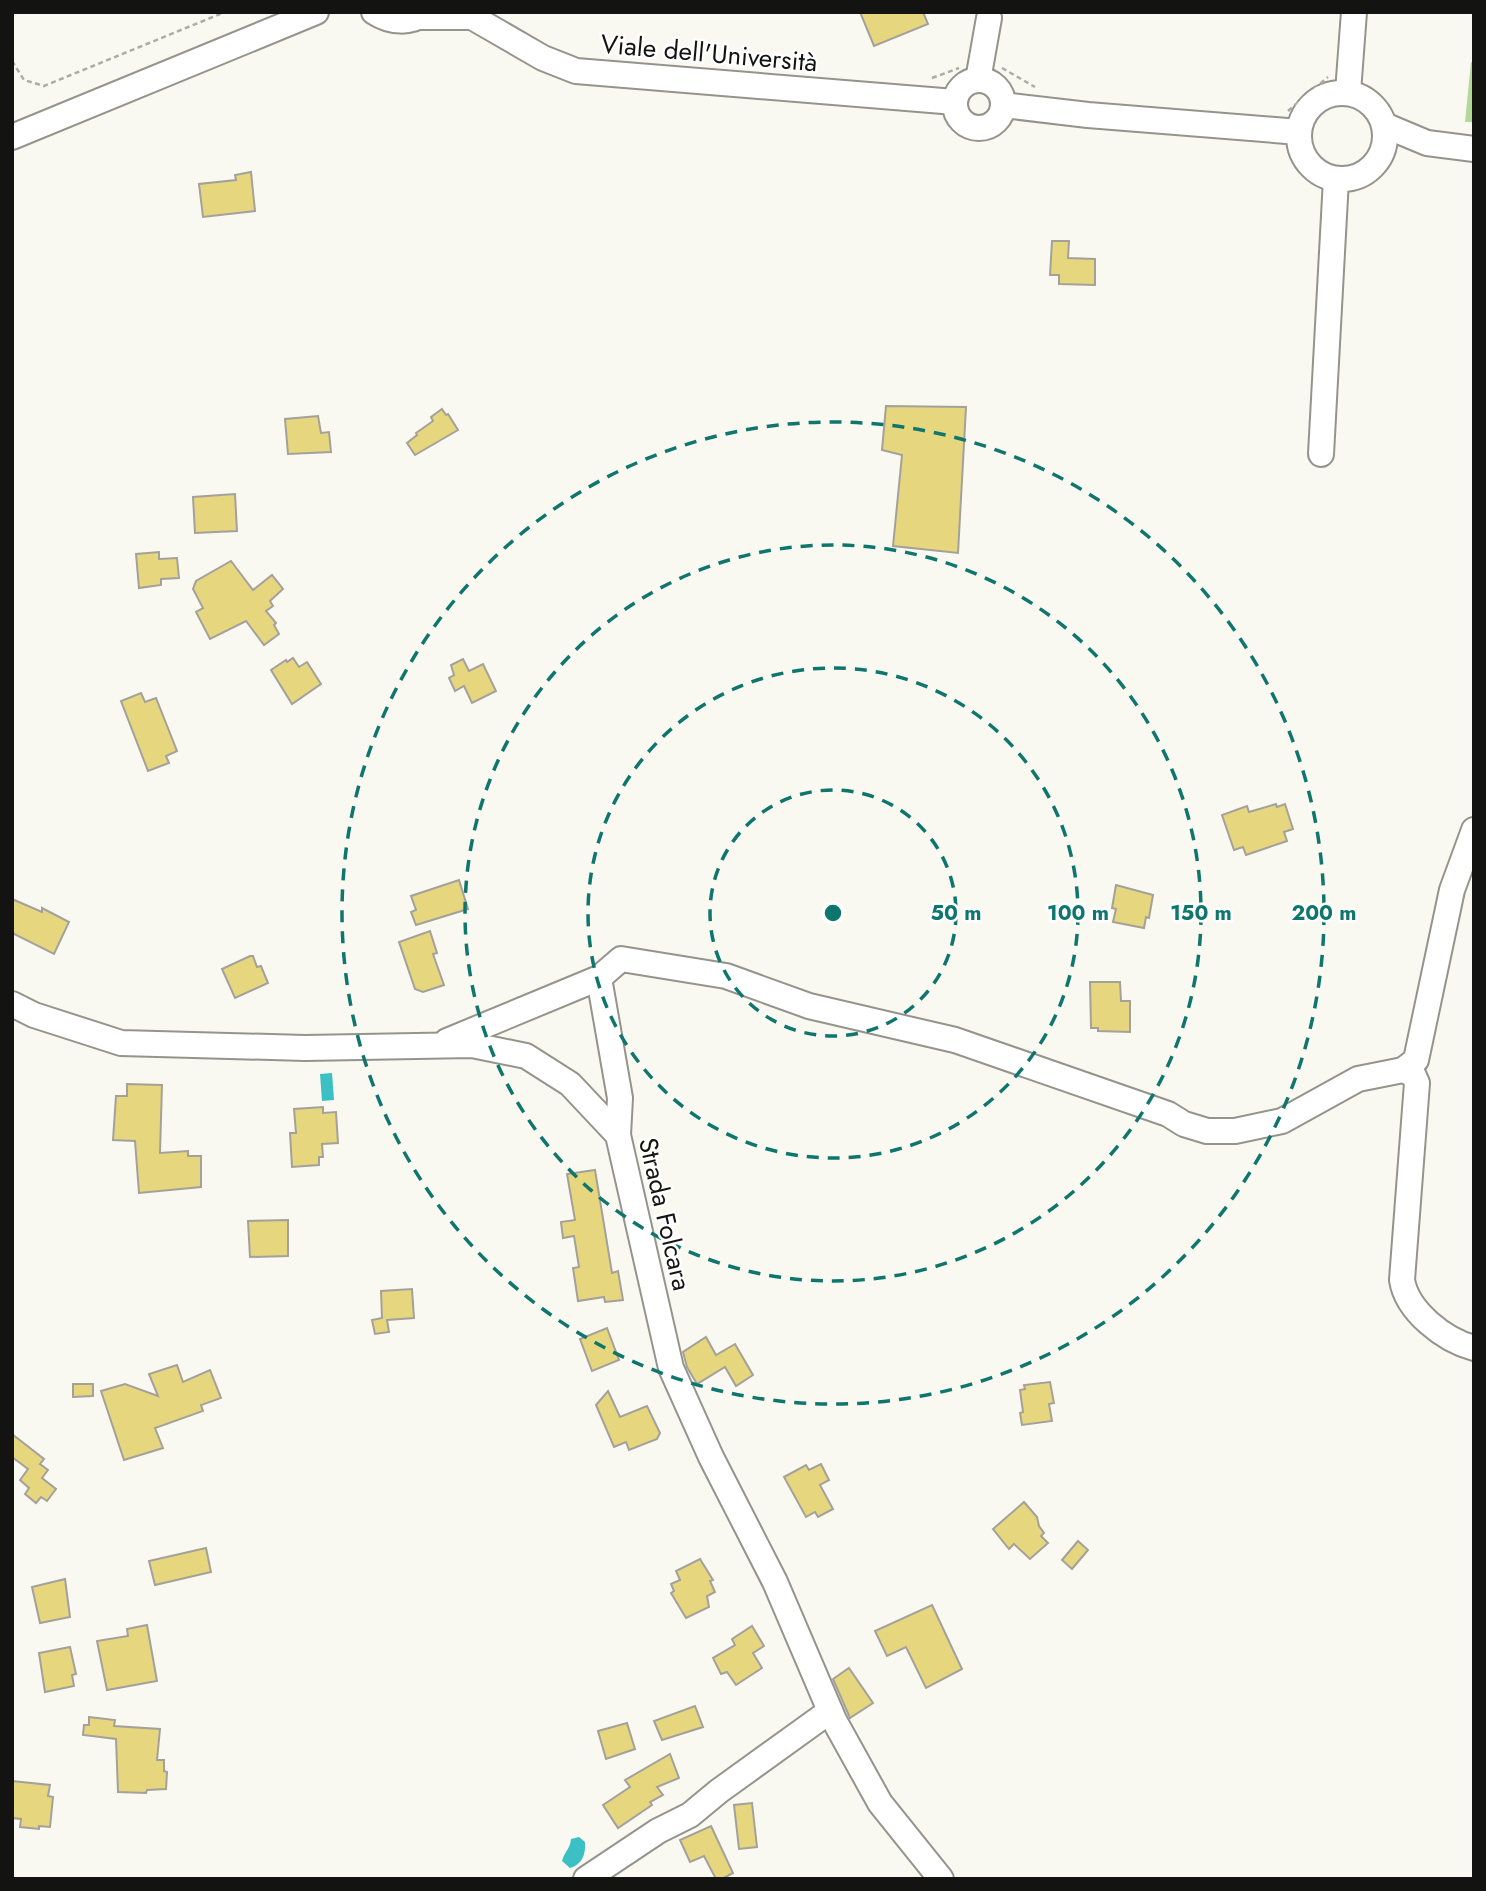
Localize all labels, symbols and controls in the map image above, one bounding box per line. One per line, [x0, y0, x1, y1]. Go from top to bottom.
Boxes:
street label: Viale dell'Università [599, 25, 819, 81]
text: 50 m [931, 898, 981, 928]
text: 100 m [1047, 898, 1109, 928]
text: 150 m [1170, 898, 1232, 928]
text: 200 m [1291, 898, 1357, 928]
centre of rings [821, 901, 845, 925]
street label: Strada Folcara [629, 1134, 701, 1294]

